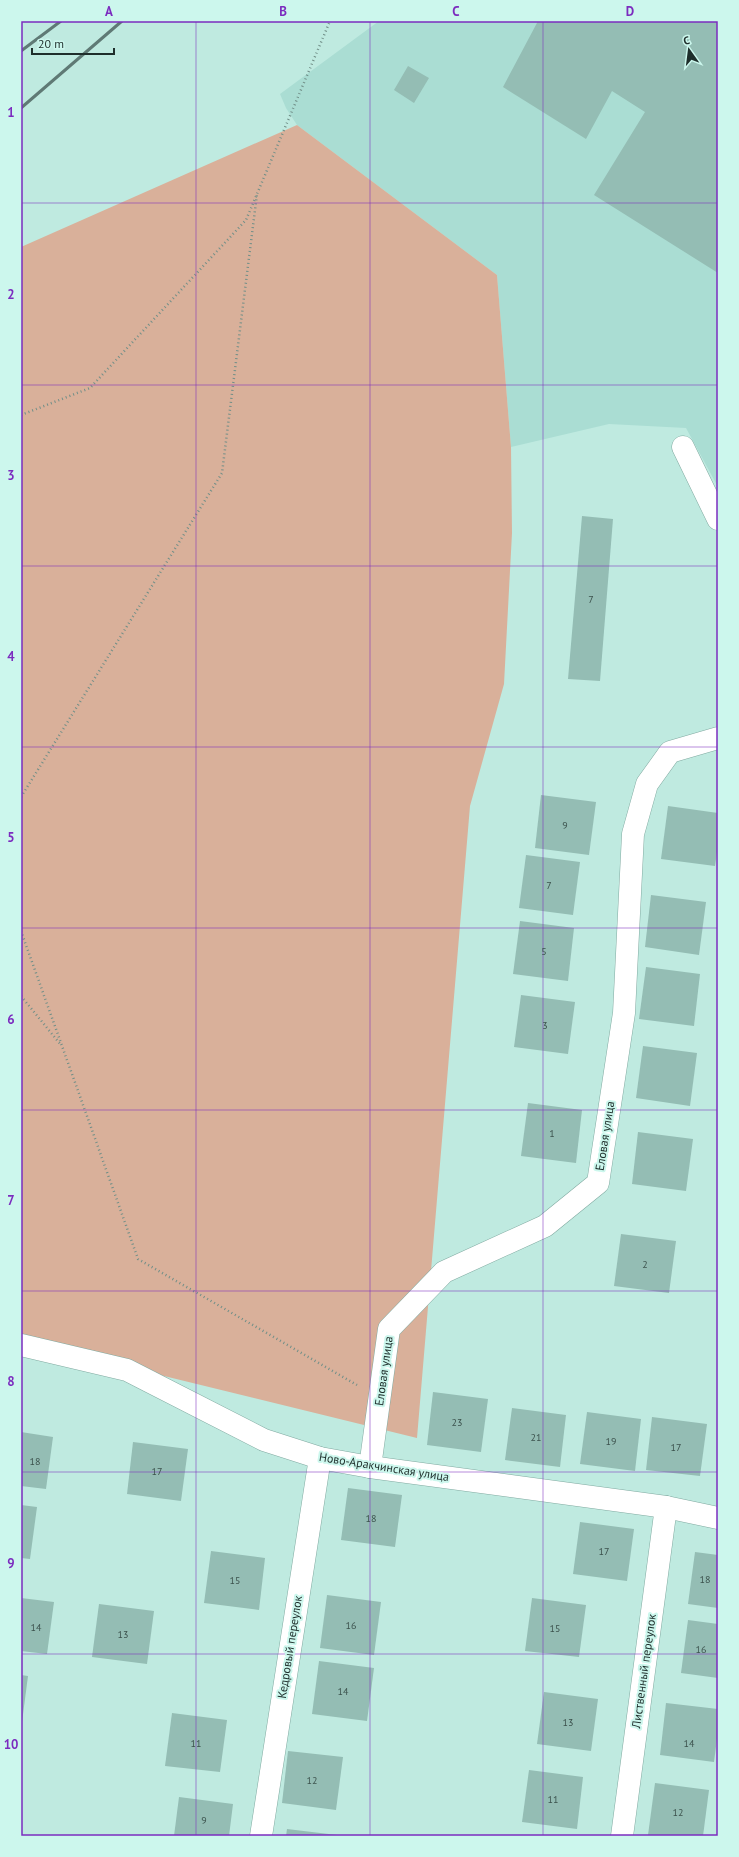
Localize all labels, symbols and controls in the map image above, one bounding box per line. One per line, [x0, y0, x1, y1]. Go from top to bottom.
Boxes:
text: A [105, 3, 113, 20]
text: B [279, 3, 287, 20]
text: C [452, 3, 460, 20]
text: D [626, 3, 634, 20]
scale bar [32, 30, 114, 56]
north arrow [669, 30, 709, 70]
text: С [682, 33, 691, 48]
text: 20 m [38, 36, 64, 51]
text: 1 [7, 104, 15, 121]
text: 2 [7, 286, 15, 303]
text: 3 [7, 467, 15, 484]
house number: 7 [588, 593, 594, 606]
text: 4 [7, 648, 15, 665]
house number: 9 [562, 819, 568, 832]
text: 5 [7, 829, 15, 846]
house number: 7 [546, 879, 552, 892]
house number: 5 [541, 945, 547, 958]
text: 6 [7, 1011, 15, 1028]
house number: 3 [542, 1019, 548, 1032]
street label: Еловая улица [592, 1100, 617, 1172]
house number: 1 [549, 1127, 555, 1140]
text: 7 [7, 1192, 15, 1209]
house number: 2 [642, 1258, 648, 1271]
street label: Еловая улица [371, 1335, 396, 1407]
text: 8 [7, 1373, 15, 1390]
house number: 23 [452, 1416, 462, 1429]
house number: 21 [531, 1431, 541, 1444]
house number: 19 [606, 1435, 616, 1448]
house number: 17 [671, 1441, 681, 1454]
street label: Ново-Аракчинская улица [318, 1449, 450, 1484]
house number: 18 [30, 1455, 40, 1468]
house number: 17 [152, 1465, 162, 1478]
house number: 18 [366, 1512, 376, 1525]
house number: 17 [599, 1545, 609, 1558]
text: 9 [7, 1555, 15, 1572]
house number: 18 [700, 1573, 710, 1586]
house number: 15 [230, 1574, 240, 1587]
street label: Кедровый переулок [274, 1594, 305, 1699]
street label: Лиственный переулок [628, 1613, 659, 1730]
house number: 16 [346, 1619, 356, 1632]
house number: 14 [31, 1621, 42, 1634]
house number: 15 [550, 1622, 560, 1635]
house number: 13 [118, 1628, 128, 1641]
house number: 16 [696, 1643, 706, 1656]
house number: 14 [338, 1685, 349, 1698]
house number: 13 [563, 1716, 573, 1729]
text: 10 [4, 1736, 18, 1753]
house number: 11 [191, 1737, 201, 1750]
house number: 14 [684, 1737, 695, 1750]
house number: 12 [307, 1774, 317, 1787]
house number: 11 [548, 1793, 558, 1806]
house number: 12 [673, 1806, 683, 1819]
house number: 9 [201, 1814, 207, 1827]

